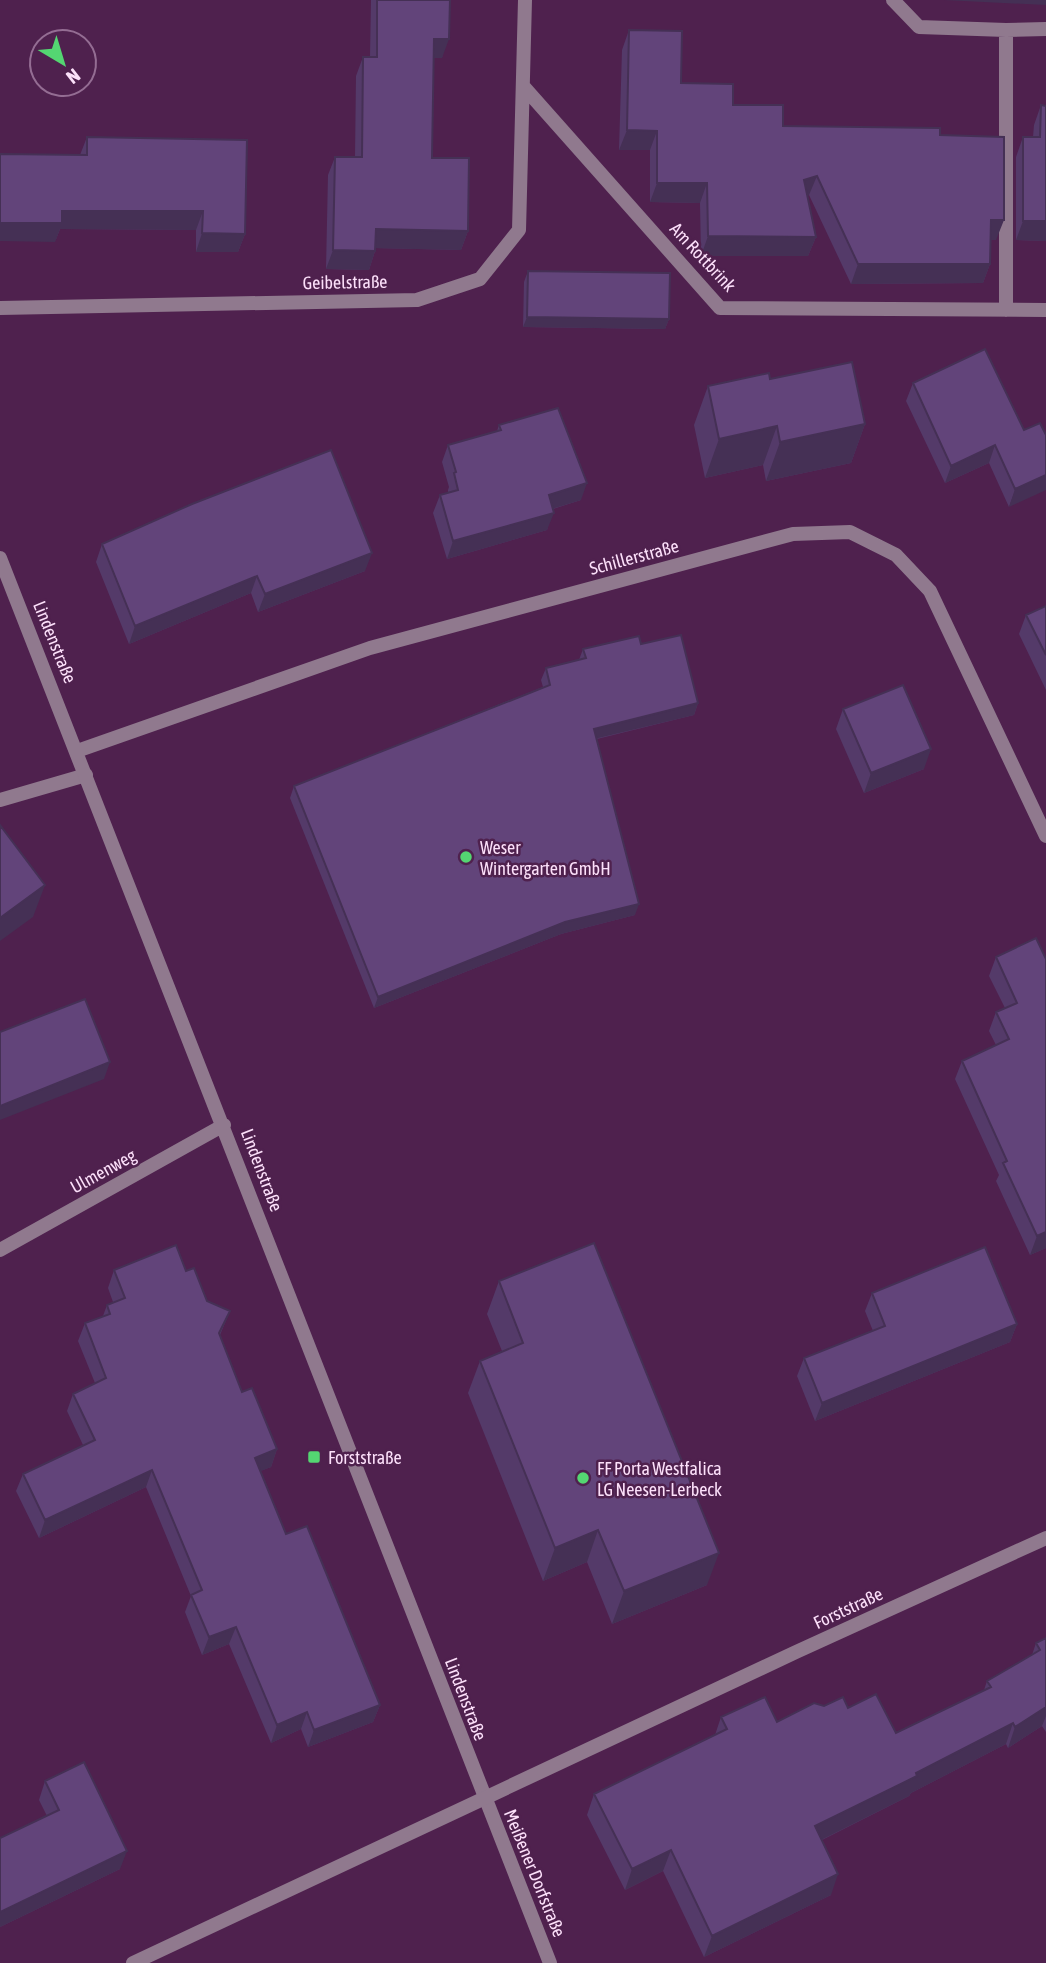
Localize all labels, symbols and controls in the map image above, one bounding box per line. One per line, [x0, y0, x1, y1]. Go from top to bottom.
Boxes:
north arrow [28, 28, 98, 98]
text: N [62, 64, 85, 89]
street label: Am Rottbrink [666, 218, 740, 296]
street label: Geibelstraße [302, 271, 388, 293]
street label: Schillerstraße [587, 535, 681, 579]
street label: Lindenstraße [29, 598, 81, 686]
place label: Weser Wintergarten GmbH [480, 837, 611, 879]
marker: Weser Wintergarten GmbH [458, 849, 474, 865]
street label: Lindenstraße [237, 1126, 287, 1214]
street label: Ulmenweg [67, 1144, 140, 1198]
place label: Forststraße [328, 1447, 402, 1468]
marker: Forststraße [306, 1449, 322, 1465]
place label: FF Porta Westfalica LG Neesen-Lerbeck [597, 1458, 722, 1500]
marker: FF Porta Westfalica LG Neesen-Lerbeck [575, 1470, 591, 1486]
street label: Forststraße [810, 1583, 886, 1633]
street label: Lindenstraße [441, 1655, 491, 1743]
street label: Meißener Dorfstraße [500, 1806, 570, 1940]

